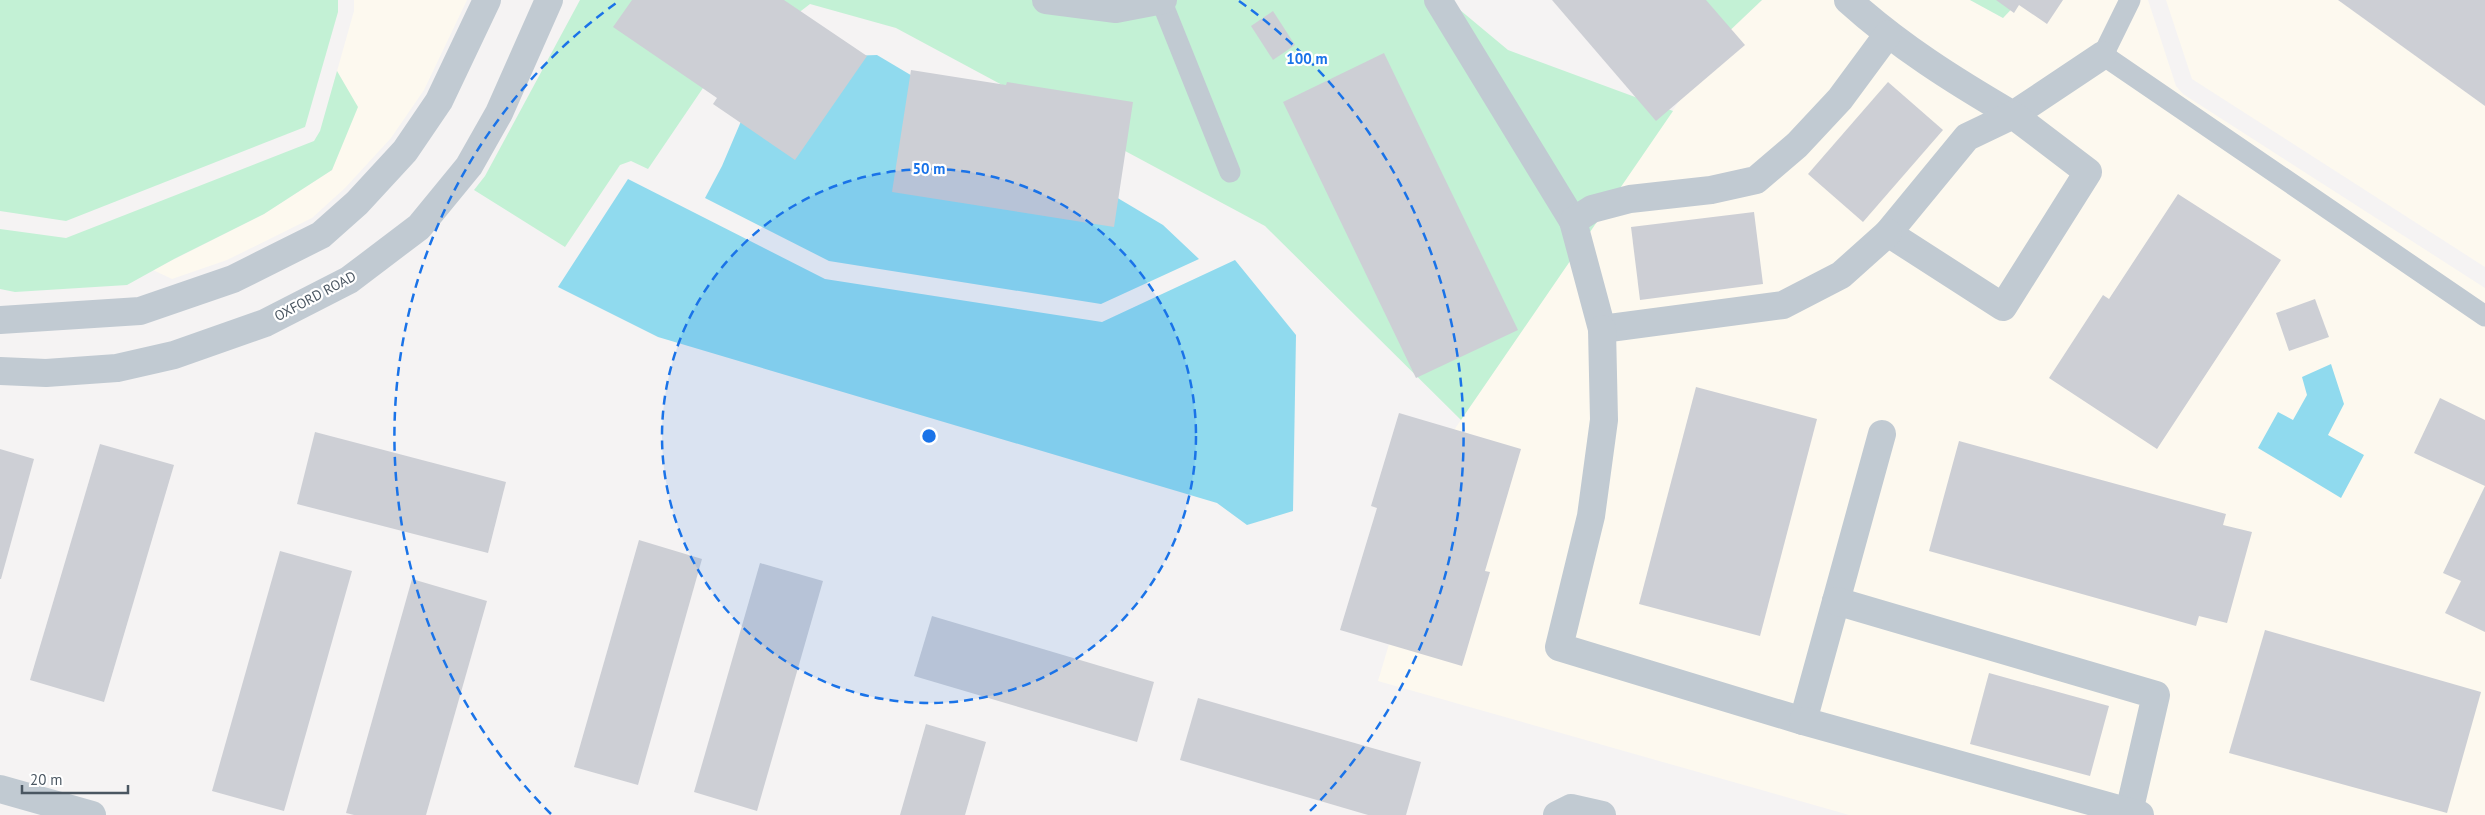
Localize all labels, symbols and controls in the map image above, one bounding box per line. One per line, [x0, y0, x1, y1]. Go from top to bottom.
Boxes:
text: 100 m [1286, 49, 1328, 68]
text: 50 m [913, 159, 945, 178]
street label: OXFORD ROAD [271, 267, 359, 325]
centre of rings [920, 427, 938, 445]
scale bar [22, 762, 129, 794]
text: 20 m [30, 770, 63, 789]

